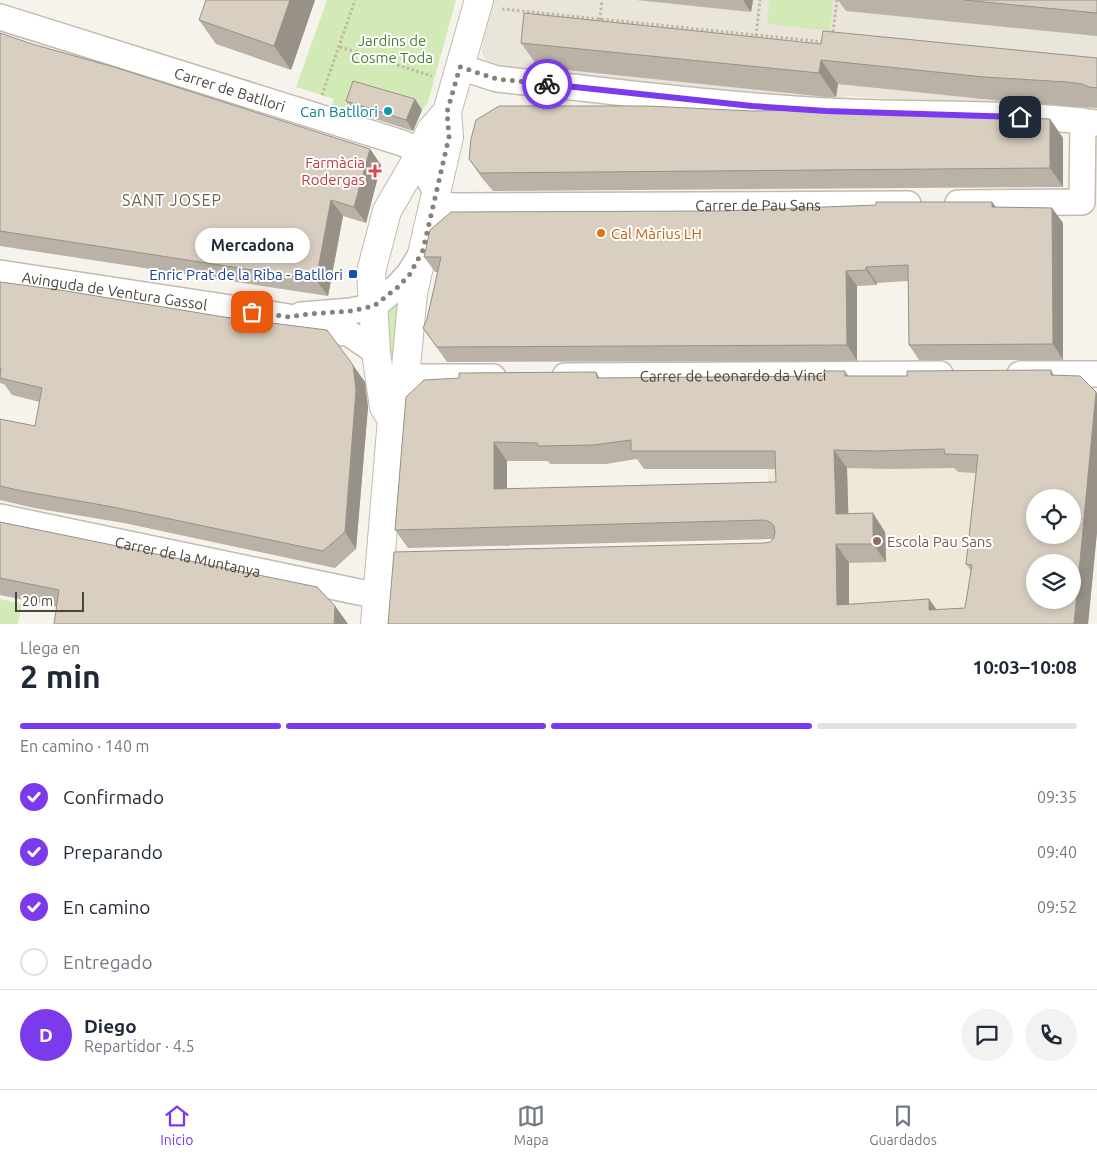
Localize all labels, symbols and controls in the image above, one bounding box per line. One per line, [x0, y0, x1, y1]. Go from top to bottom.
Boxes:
park label: Jardins de Cosme Toda [351, 32, 433, 66]
courier [522, 59, 572, 109]
street label: Carrer de Batllori [172, 64, 288, 114]
icon: bike [533, 70, 561, 98]
pin [999, 96, 1041, 138]
place label: Can Batllori [300, 103, 378, 120]
icon: home [1006, 103, 1034, 131]
marker: Can Batllori [382, 105, 394, 117]
place label: Farmàcia Rodergas [301, 154, 365, 188]
marker: Farmàcia Rodergas [369, 165, 381, 177]
district label: SANT JOSEP [122, 191, 222, 209]
street label: Carrer de Pau Sans [695, 196, 821, 213]
place label: Cal Màrius LH [611, 225, 702, 242]
callout: Mercadona [194, 227, 310, 262]
marker: Cal Màrius LH [595, 227, 607, 239]
text: Mercadona [211, 236, 294, 254]
place label: Enric Prat de la Riba - Batllori [149, 266, 343, 283]
street label: Avinguda de Ventura Gassol [21, 268, 209, 313]
marker: Enric Prat de la Riba - Batllori [347, 268, 359, 280]
pin [231, 291, 273, 333]
icon: bag [238, 298, 266, 326]
street label: Carrer de Leonardo da Vinci [640, 366, 826, 384]
map controls [1026, 489, 1081, 609]
button: locate [1026, 489, 1081, 544]
street label: Carrer de la Muntanya [114, 533, 262, 580]
place label: Escola Pau Sans [887, 533, 992, 550]
marker: Escola Pau Sans [871, 535, 883, 547]
button: layers [1026, 554, 1081, 609]
scale bar [15, 589, 84, 612]
text: 20 m [22, 593, 53, 609]
text: Llega en [20, 639, 80, 657]
text: 10:03–10:08 [972, 656, 1077, 678]
text: 2 min [20, 658, 101, 694]
text: En camino · 140 m [20, 737, 149, 755]
icon: check [20, 783, 48, 811]
text: Confirmado [63, 786, 164, 808]
text: 09:35 [1037, 788, 1077, 806]
icon: check [20, 838, 48, 866]
text: Preparando [63, 841, 163, 863]
text: 09:40 [1037, 843, 1077, 861]
icon: check [20, 893, 48, 921]
text: En camino [63, 896, 150, 918]
text: 09:52 [1037, 898, 1077, 916]
text: Entregado [63, 951, 153, 973]
button: chat [961, 1009, 1013, 1061]
button: phone [1025, 1009, 1077, 1061]
text: Diego [84, 1015, 137, 1037]
text: D [39, 1024, 53, 1046]
text: Repartidor · 4.5 [84, 1037, 195, 1055]
tab: Inicio [160, 1102, 193, 1148]
tab: Mapa [514, 1102, 549, 1148]
tab: Guardados [869, 1102, 937, 1148]

